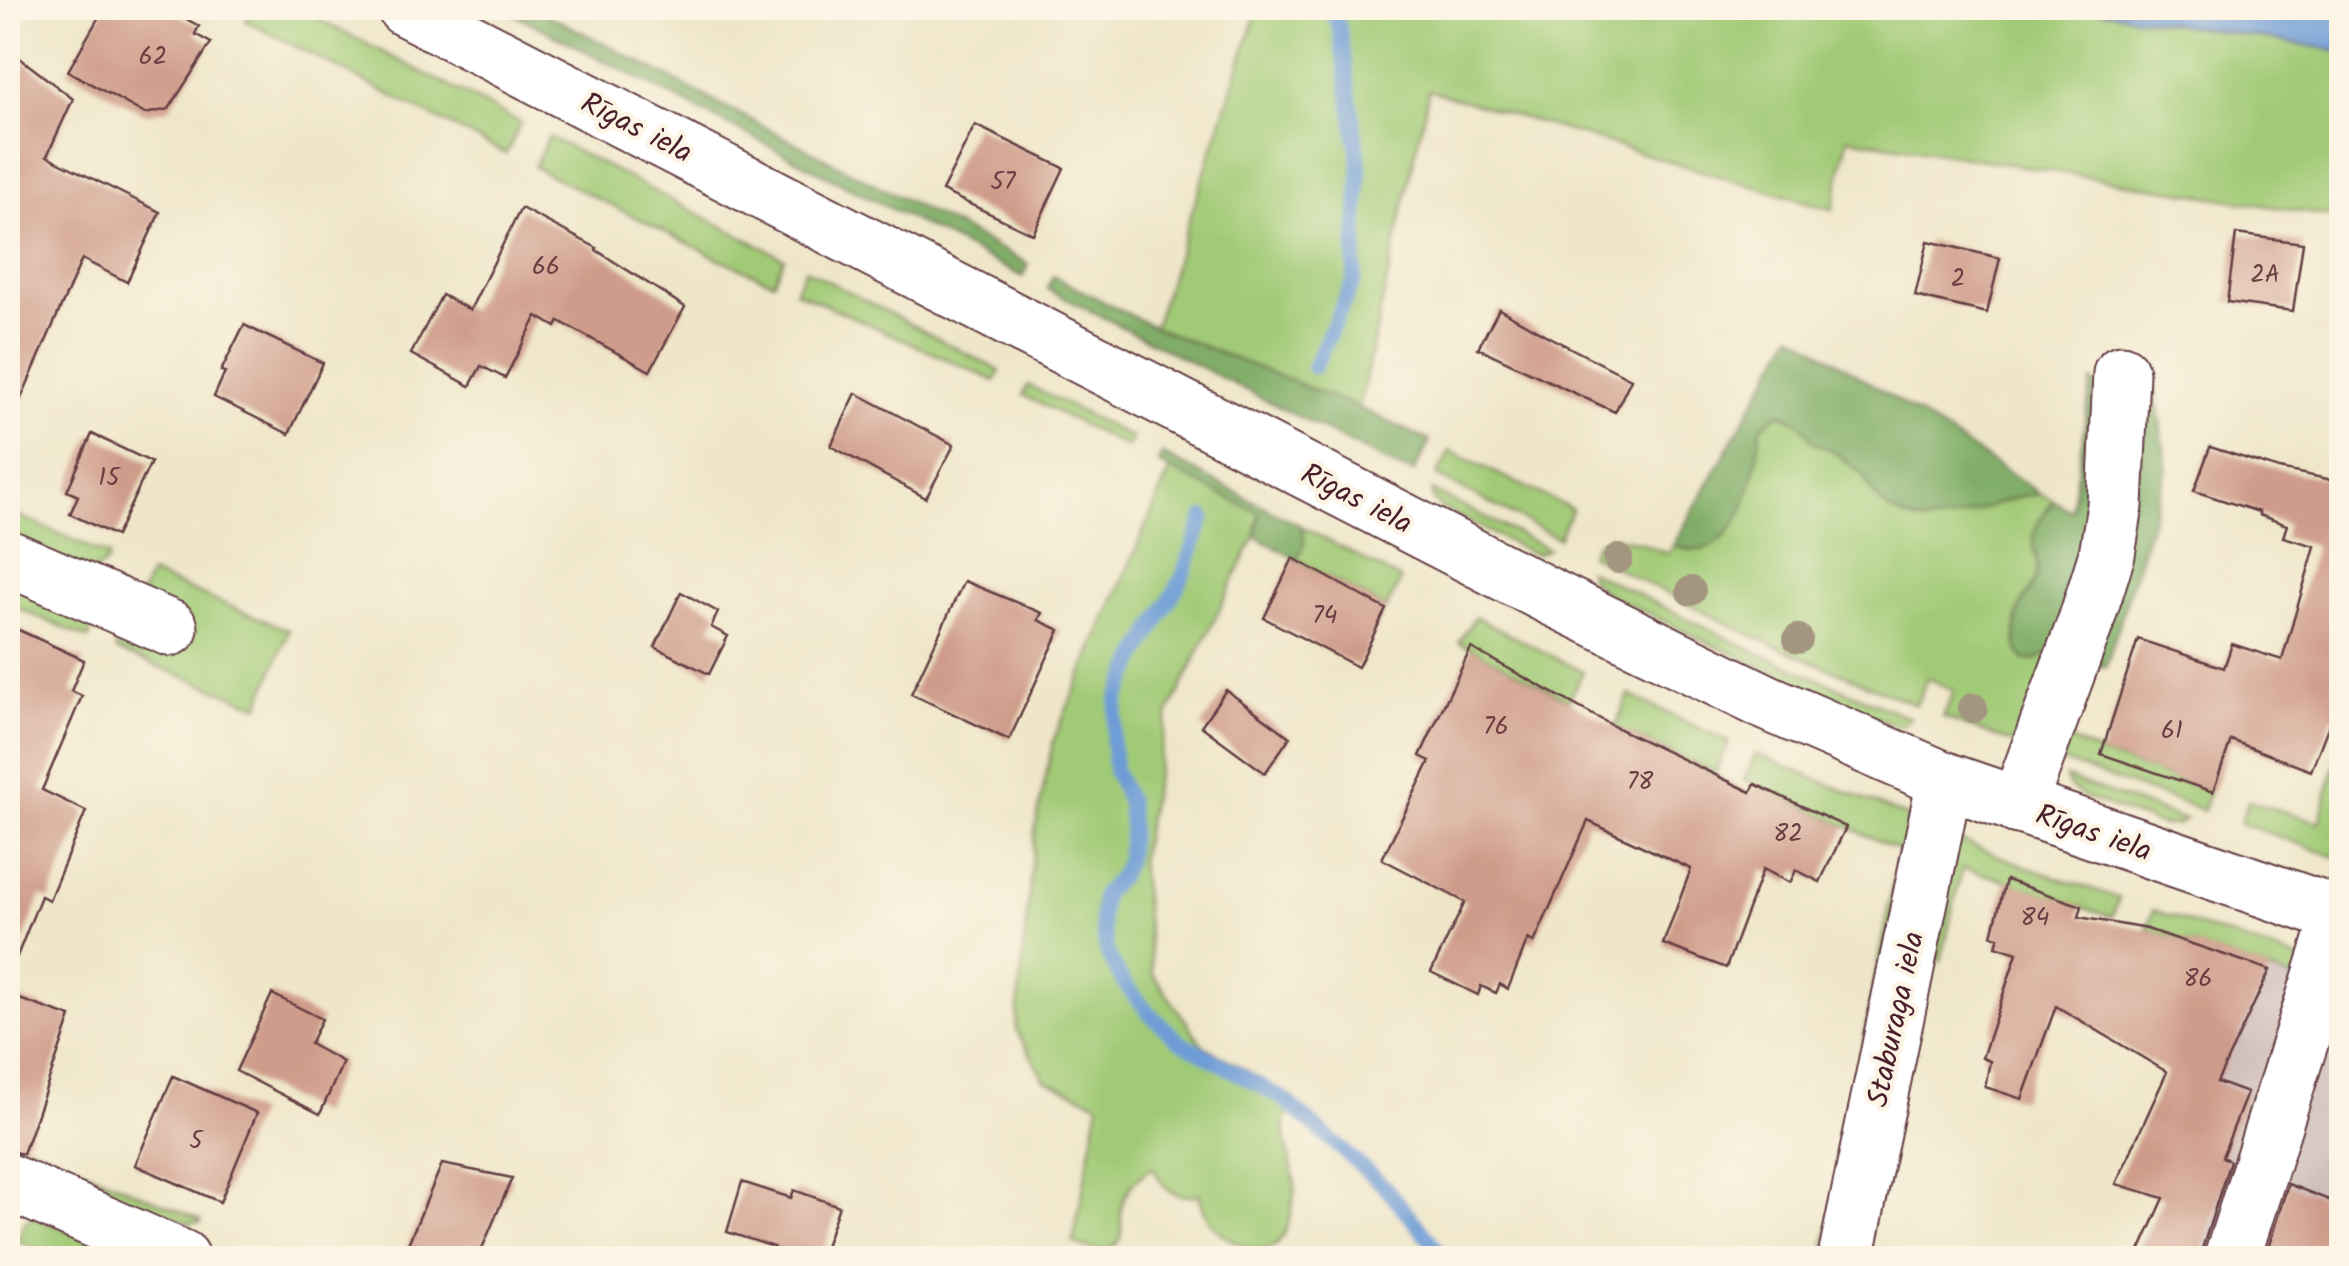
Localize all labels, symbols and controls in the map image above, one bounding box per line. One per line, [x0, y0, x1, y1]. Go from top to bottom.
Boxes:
house number: 62 [139, 37, 167, 77]
street label: Rīgas iela [572, 80, 700, 177]
house number: 57 [991, 162, 1017, 202]
house number: 66 [532, 247, 560, 287]
house number: 2A [2250, 255, 2280, 295]
house number: 2 [1951, 259, 1965, 299]
street label: Rīgas iela [1292, 451, 1420, 548]
house number: 15 [98, 458, 121, 498]
house number: 74 [1312, 596, 1338, 636]
house number: 76 [1483, 707, 1509, 747]
house number: 61 [2161, 711, 2183, 751]
house number: 78 [1627, 762, 1654, 802]
street label: Rīgas iela [2029, 792, 2158, 876]
house number: 82 [1773, 814, 1803, 854]
house number: 84 [2021, 898, 2049, 938]
street label: Staburaga iela [1855, 927, 1939, 1112]
house number: 86 [2184, 959, 2212, 999]
house number: 5 [189, 1121, 204, 1161]

